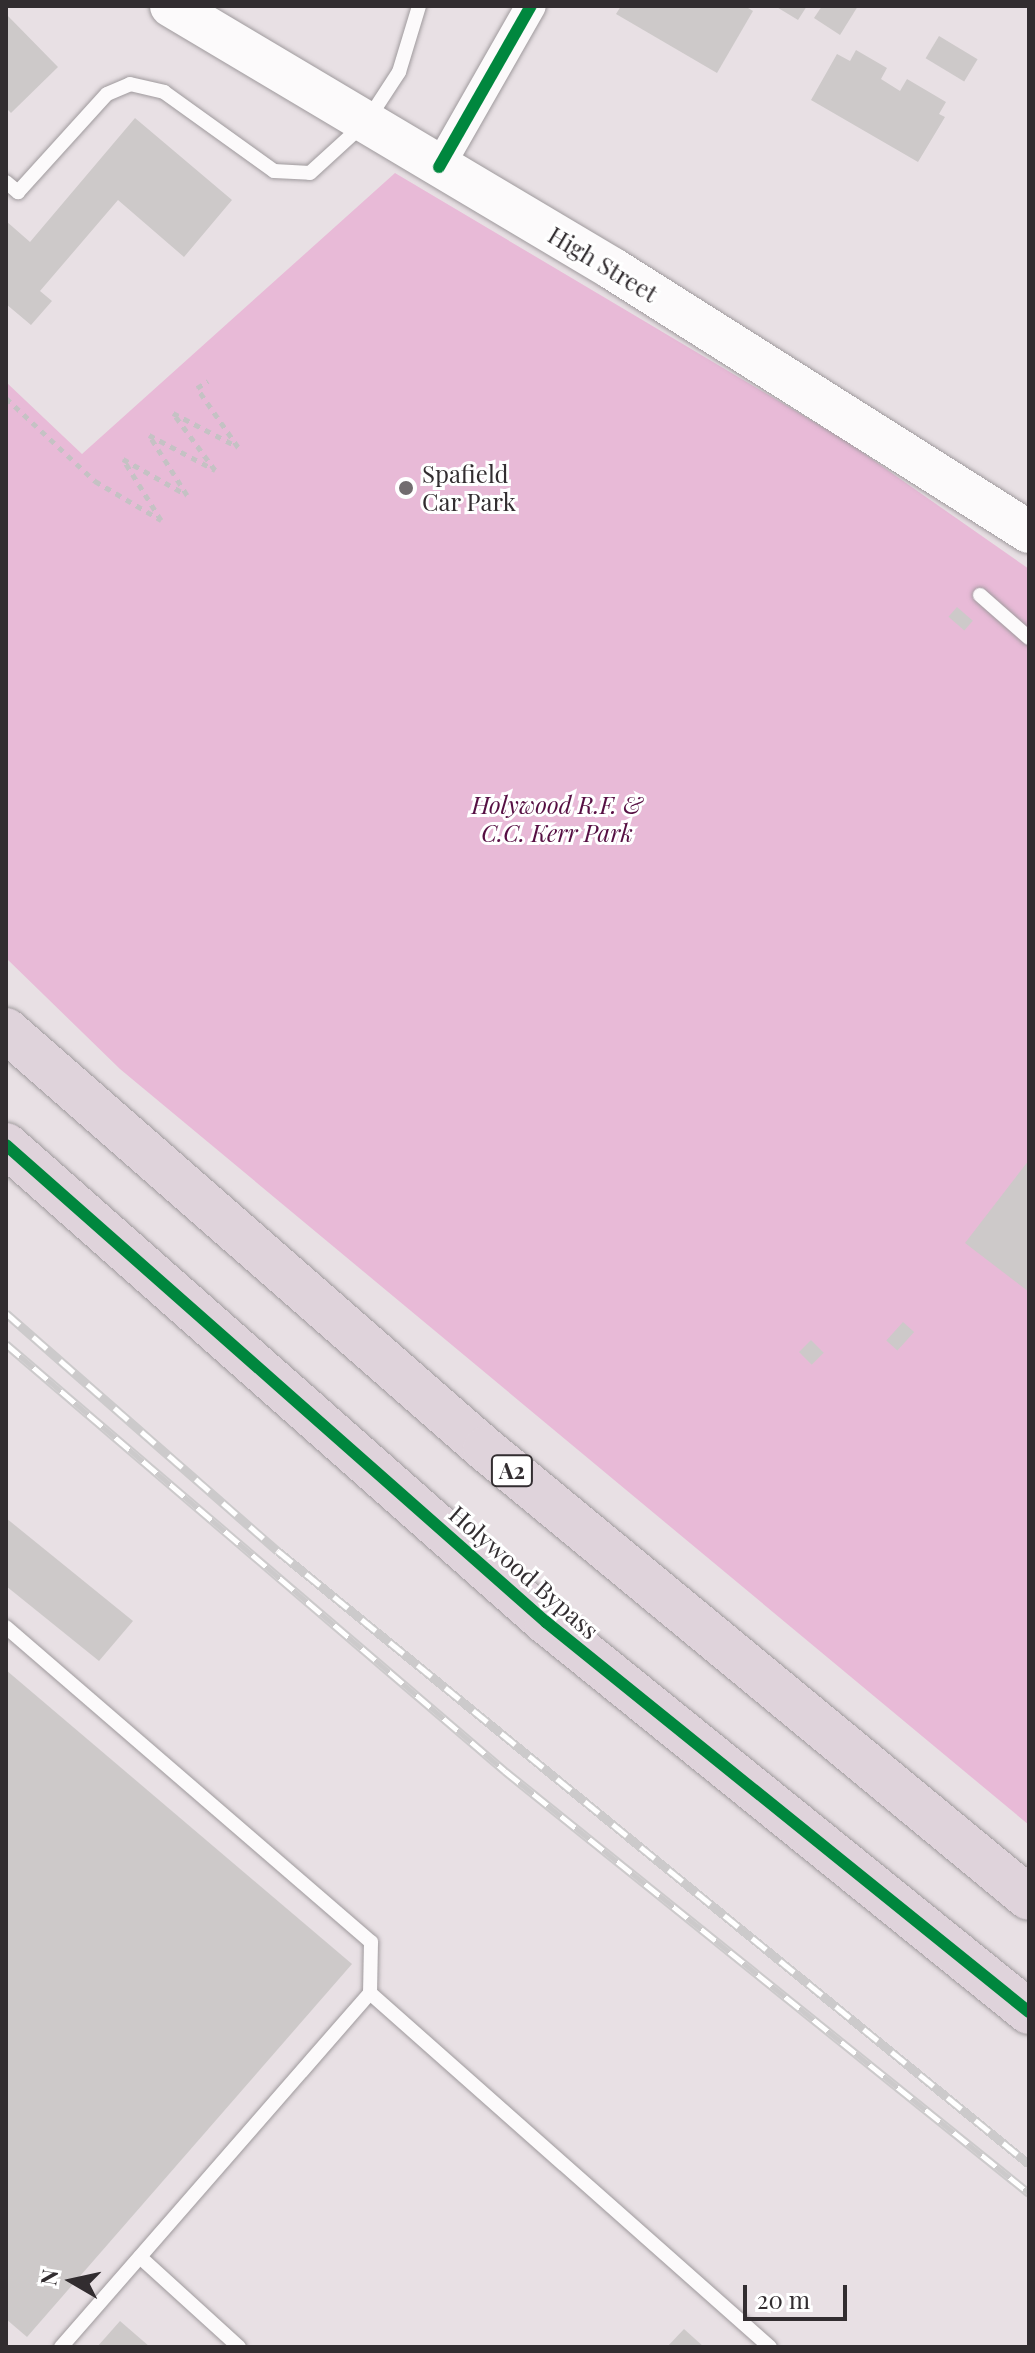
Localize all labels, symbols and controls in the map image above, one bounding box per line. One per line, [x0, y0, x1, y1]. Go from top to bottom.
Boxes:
street label: High Street [543, 220, 663, 308]
place label: Spafield Car Park [422, 460, 516, 516]
marker: Spafield Car Park [397, 479, 415, 497]
park label: Holywood R.F. & C.C. Kerr Park [472, 791, 642, 847]
road number: A2 [490, 1453, 534, 1489]
street label: Holywood Bypass [444, 1499, 604, 1645]
north arrow [32, 2241, 112, 2321]
text: N [32, 2267, 64, 2287]
scale bar [747, 2269, 851, 2319]
text: 20 m [757, 2283, 810, 2315]

